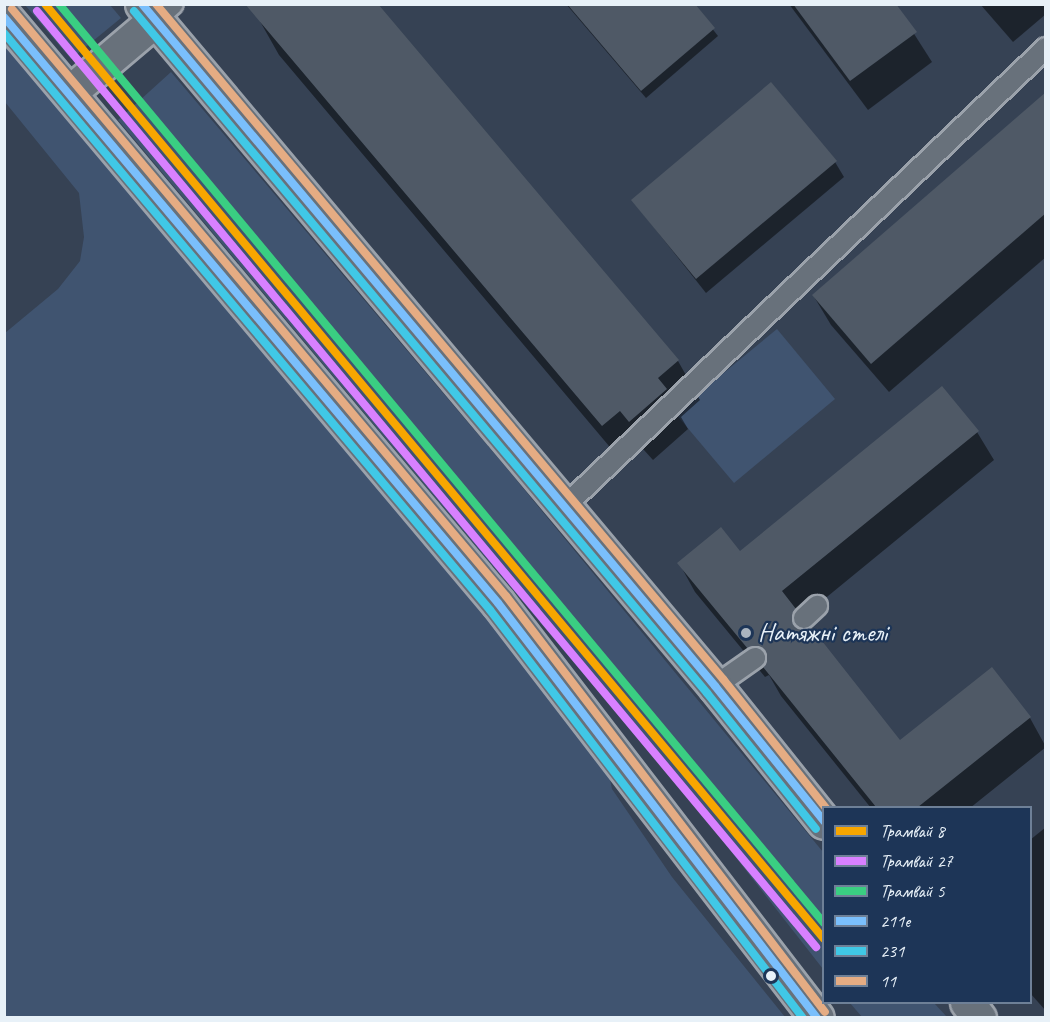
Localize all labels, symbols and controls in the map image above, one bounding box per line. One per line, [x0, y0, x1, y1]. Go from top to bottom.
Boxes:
place label: Натяжні стелі [758, 617, 887, 649]
marker: Натяжні стелі [739, 626, 753, 640]
legend [822, 806, 1032, 1004]
text: Трамвай 8 [880, 820, 945, 842]
text: Трамвай 27 [880, 850, 953, 872]
text: Трамвай 5 [880, 880, 945, 902]
text: 211е [880, 910, 910, 932]
text: 231 [880, 940, 904, 962]
unlabelled marker [765, 970, 777, 982]
text: 11 [880, 970, 896, 992]

